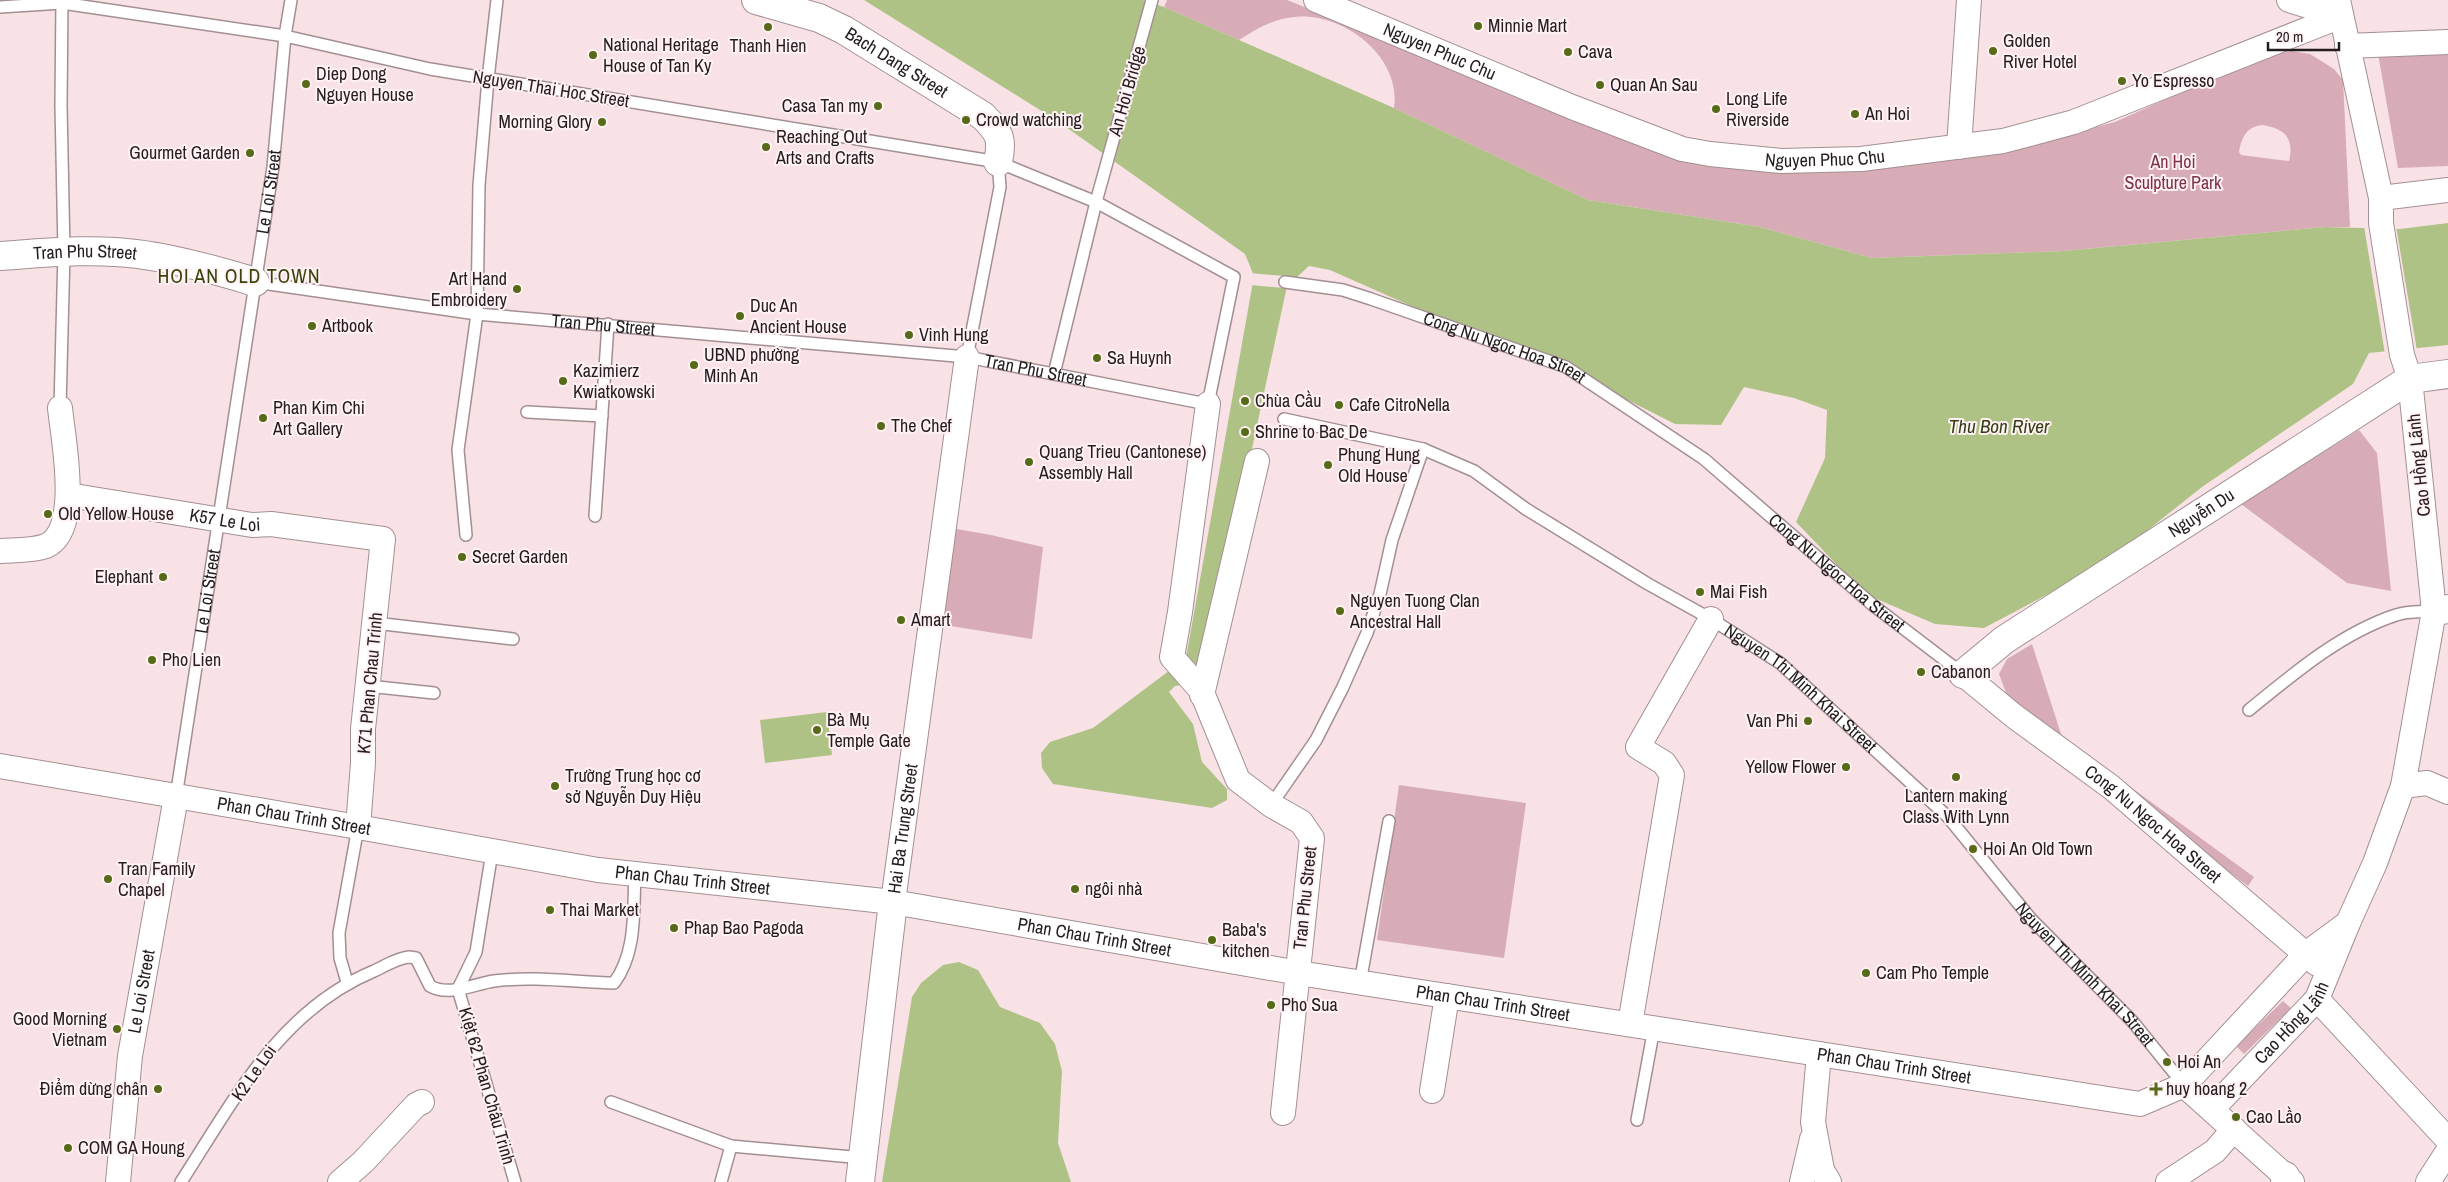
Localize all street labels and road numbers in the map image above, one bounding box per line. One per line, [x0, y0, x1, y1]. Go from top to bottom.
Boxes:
street label: Nguyen Phuc Chu [1380, 17, 1500, 86]
street label: Bach Dang Street [841, 21, 953, 103]
street label: An Hoi Bridge [1101, 43, 1151, 140]
street label: Nguyen Thai Hoc Street [471, 64, 631, 113]
street label: Nguyen Phuc Chu [1764, 143, 1886, 173]
street label: Le Loi Street [250, 149, 286, 236]
street label: Tran Phu Street [32, 238, 138, 266]
street label: Cong Nu Ngoc Hoa Street [1420, 305, 1591, 389]
street label: Tran Phu Street [550, 308, 656, 342]
street label: Tran Phu Street [982, 348, 1089, 392]
street label: Cao Hồng Lãnh [2401, 412, 2436, 518]
street label: Nguyễn Du [2163, 482, 2239, 543]
street label: K57 Le Loi [188, 502, 261, 537]
street label: Cong Nu Ngoc Hoa Street [1763, 507, 1910, 637]
street label: Le Loi Street [188, 548, 226, 635]
street label: K71 Phan Chau Trinh [351, 611, 388, 755]
street label: Nguyen Thi Minh Khai Street [1720, 618, 1883, 758]
street label: Cong Nu Ngoc Hoa Street [2080, 759, 2227, 888]
street label: Hai Ba Trung Street [881, 762, 924, 895]
street label: Phan Chau Trinh Street [215, 790, 373, 841]
street label: Tran Phu Street [1287, 845, 1322, 951]
street label: Phan Chau Trinh Street [614, 859, 771, 901]
street label: Nguyen Thi Minh Khai Street [2010, 897, 2161, 1051]
street label: Phan Chau Trinh Street [1016, 911, 1173, 962]
street label: Le Loi Street [121, 948, 161, 1035]
street label: Phan Chau Trinh Street [1414, 978, 1572, 1027]
street label: Cao Hồng Lãnh [2248, 978, 2335, 1069]
street label: Kiệt 62 Phan Châu Trinh [453, 1004, 522, 1167]
street label: K2 Le Loi [225, 1040, 282, 1106]
street label: Phan Chau Trinh Street [1815, 1041, 1973, 1089]

